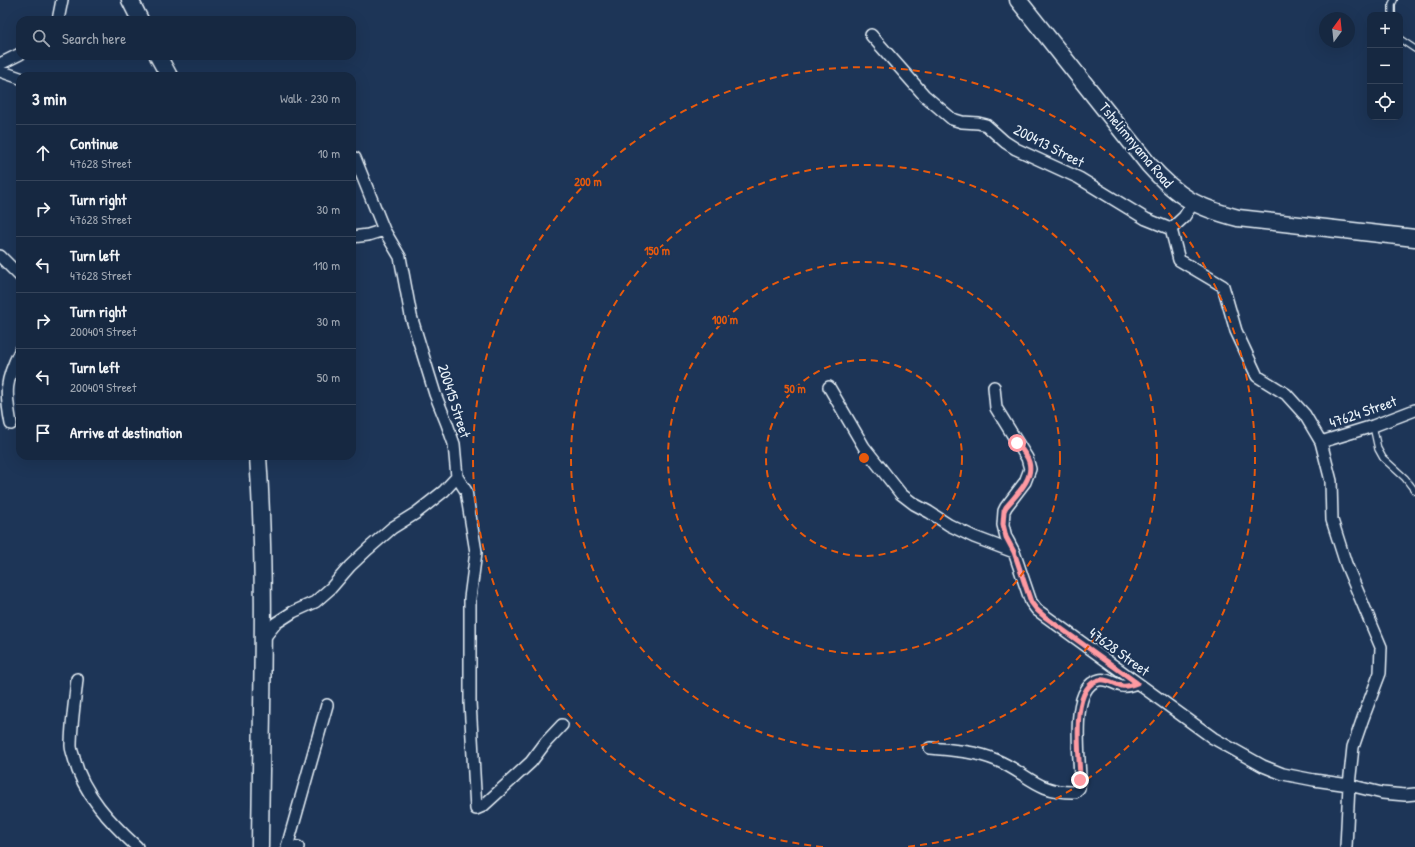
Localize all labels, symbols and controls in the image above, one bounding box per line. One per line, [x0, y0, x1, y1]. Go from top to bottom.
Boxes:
north arrow [1319, 12, 1355, 48]
map controls [1367, 12, 1403, 120]
button: + [1367, 12, 1403, 48]
search box [16, 16, 356, 60]
icon: search [30, 27, 52, 49]
text: Search here [62, 28, 126, 49]
button: − [1367, 48, 1403, 84]
button: locate [1367, 84, 1403, 120]
text: 3 min [32, 87, 67, 110]
text: Walk · 230 m [280, 89, 340, 107]
street label: Tshelimnyama Road [1094, 97, 1179, 192]
street label: 200413 Street [1010, 119, 1089, 173]
text: Continue [70, 133, 118, 154]
icon: ahead [32, 142, 54, 164]
text: 10 m [318, 144, 340, 162]
text: 47628 Street [70, 154, 131, 172]
text: 200 m [574, 173, 602, 190]
text: Turn right [70, 189, 126, 210]
icon: right [32, 198, 54, 220]
text: 30 m [317, 200, 340, 218]
text: 47628 Street [70, 210, 131, 228]
text: 150 m [644, 242, 670, 259]
text: Turn left [70, 245, 120, 266]
icon: left [32, 254, 54, 276]
text: 110 m [313, 256, 340, 274]
text: 47628 Street [70, 266, 131, 284]
text: Turn right [70, 301, 126, 322]
icon: right [32, 310, 54, 332]
text: 100 m [712, 311, 738, 328]
text: 30 m [317, 312, 340, 330]
text: 200409 Street [70, 322, 136, 340]
text: Turn left [70, 357, 120, 378]
street label: 200415 Street [433, 361, 477, 441]
icon: left [32, 366, 54, 388]
text: 50 m [317, 368, 340, 386]
text: 200409 Street [70, 378, 136, 396]
text: 50 m [784, 380, 806, 397]
street label: 47624 Street [1326, 390, 1400, 433]
icon: arrive [32, 422, 54, 444]
text: Arrive at destination [70, 422, 182, 443]
route start [1008, 434, 1026, 452]
centre of rings [857, 451, 871, 465]
street label: 47628 Street [1084, 622, 1155, 681]
route end [1071, 771, 1089, 789]

